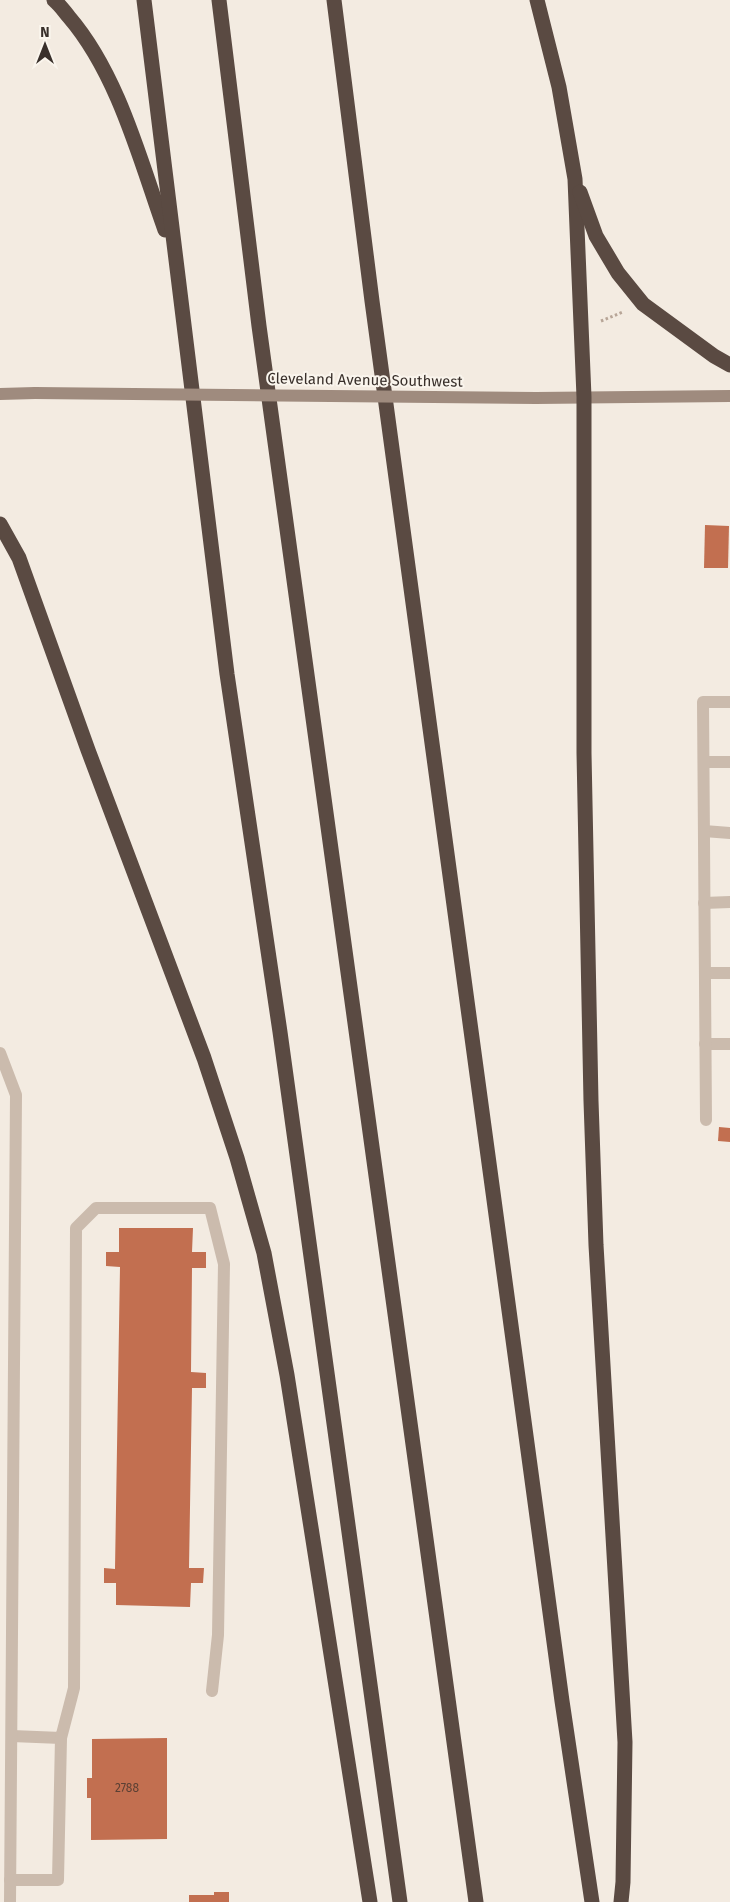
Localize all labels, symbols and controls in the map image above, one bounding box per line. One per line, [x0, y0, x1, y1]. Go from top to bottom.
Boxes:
north arrow [20, 20, 70, 70]
text: N [40, 24, 50, 41]
street label: Cleveland Avenue Southwest [267, 369, 463, 391]
house number: 2788 [115, 1781, 139, 1795]

